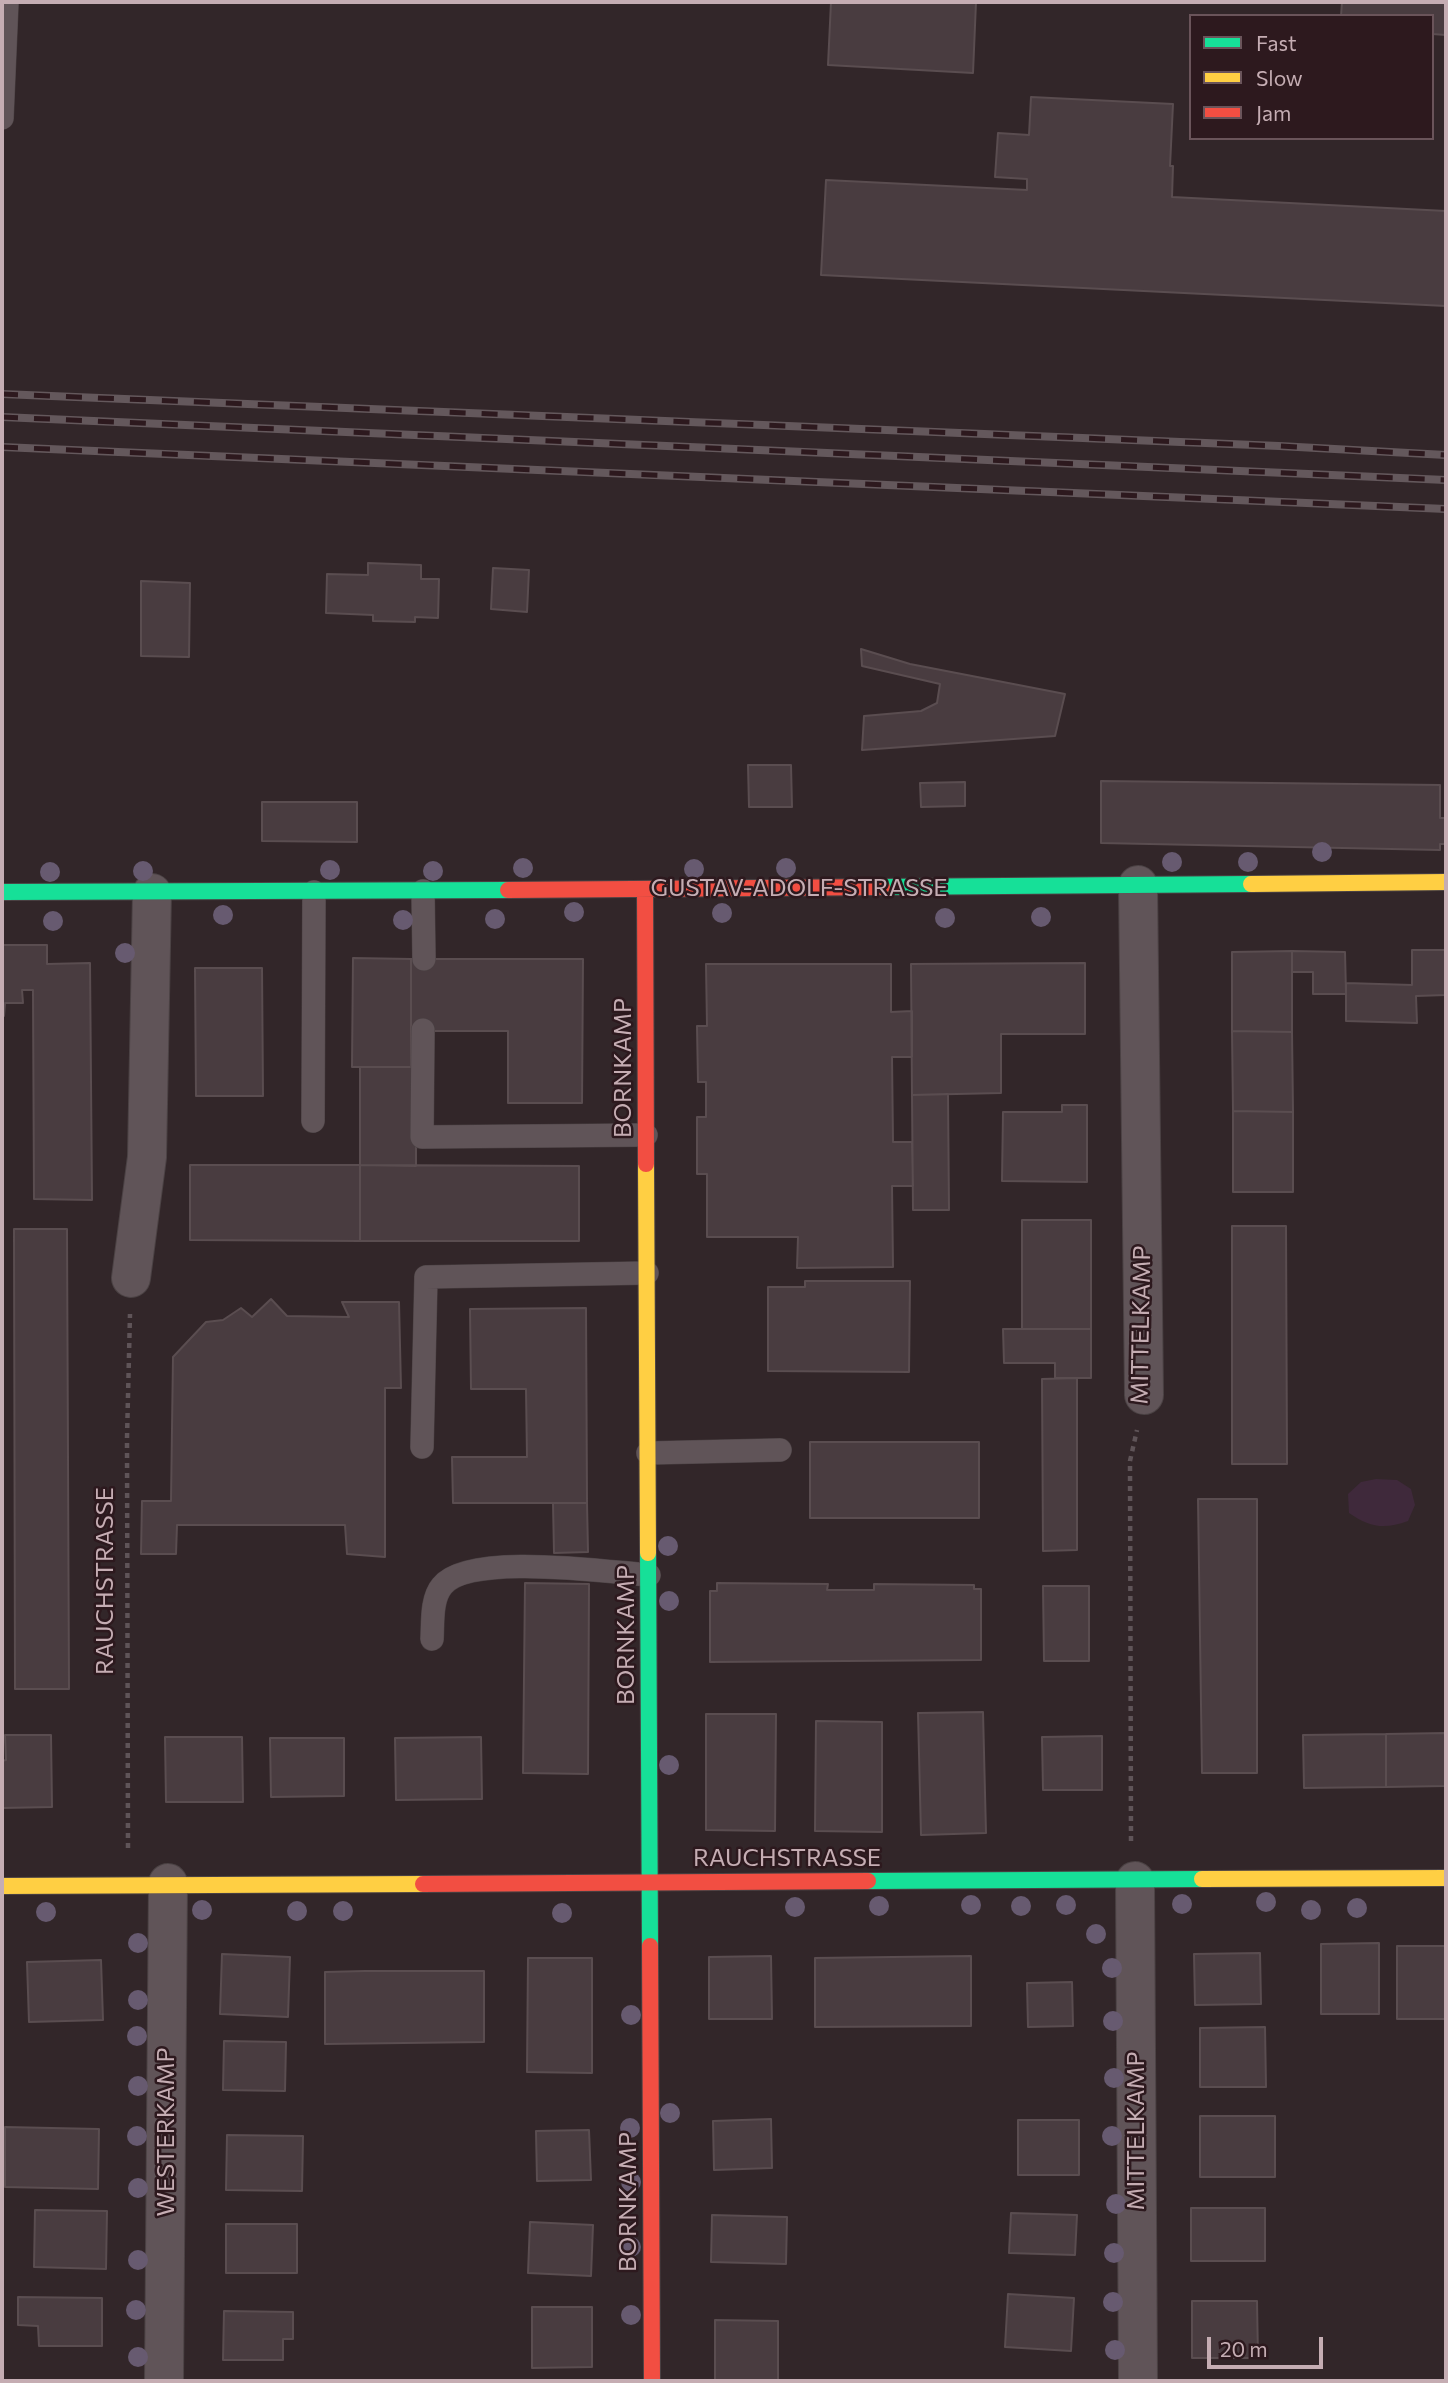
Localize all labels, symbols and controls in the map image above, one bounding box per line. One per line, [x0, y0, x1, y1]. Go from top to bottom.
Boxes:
legend [1189, 14, 1434, 140]
text: Fast [1256, 30, 1297, 55]
text: Slow [1256, 65, 1303, 90]
text: Jam [1256, 100, 1291, 125]
street label: GUSTAV-ADOLF-STRASSE [650, 874, 948, 902]
street label: BORNKAMP [609, 998, 637, 1138]
street label: MITTELKAMP [1125, 1245, 1157, 1405]
street label: RAUCHSTRASSE [91, 1487, 119, 1675]
street label: BORNKAMP [612, 1565, 640, 1705]
street label: RAUCHSTRASSE [693, 1844, 881, 1872]
street label: WESTERKAMP [152, 2048, 180, 2216]
street label: MITTELKAMP [1122, 2051, 1150, 2211]
street label: BORNKAMP [614, 2132, 642, 2272]
scale bar [1210, 2324, 1326, 2368]
text: 20 m [1220, 2336, 1268, 2361]

